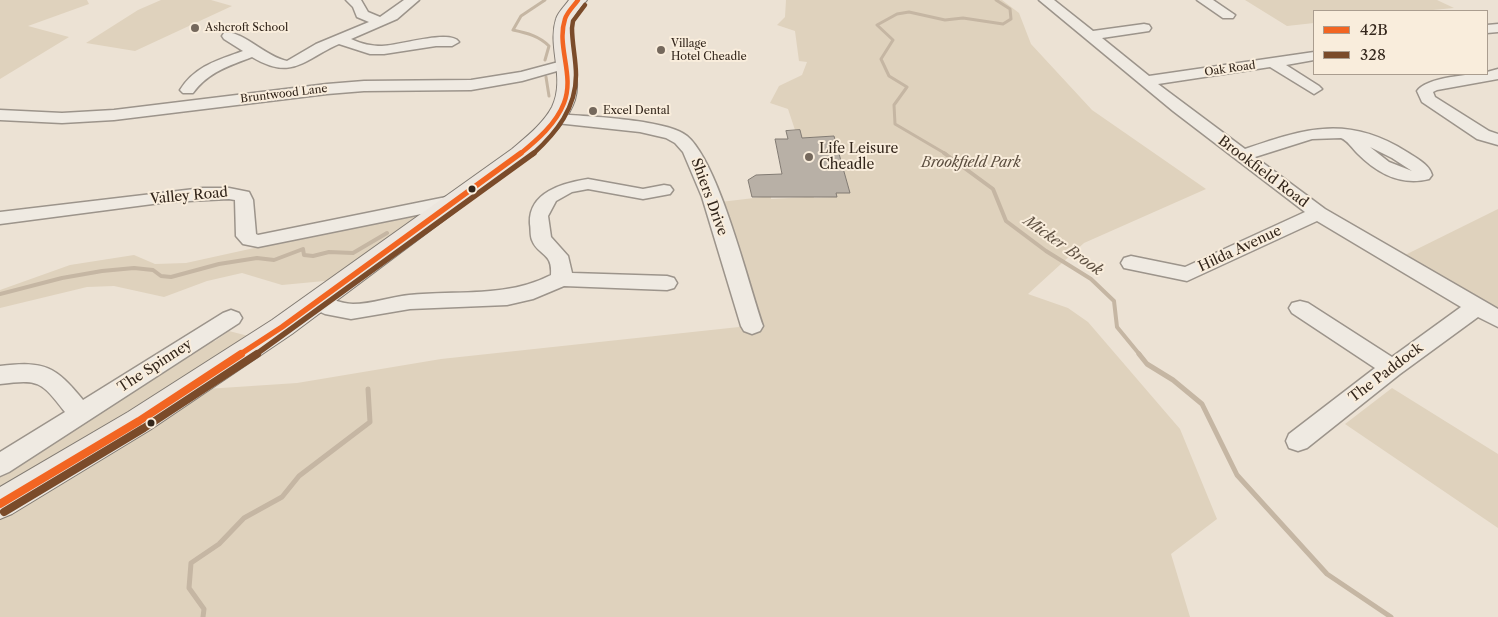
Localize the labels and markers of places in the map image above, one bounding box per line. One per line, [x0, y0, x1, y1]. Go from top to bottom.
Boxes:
place label: Ashcroft School [205, 21, 288, 35]
marker: Ashcroft School [189, 22, 201, 34]
place label: Village Hotel Cheadle [671, 37, 747, 63]
marker: Village Hotel Cheadle [655, 44, 667, 56]
place label: Excel Dental [603, 104, 670, 118]
marker: Excel Dental [587, 105, 599, 117]
place label: Life Leisure Cheadle [819, 141, 898, 174]
marker: Life Leisure Cheadle [803, 151, 815, 163]
unlabelled marker [467, 184, 477, 194]
unlabelled marker [146, 418, 156, 428]

